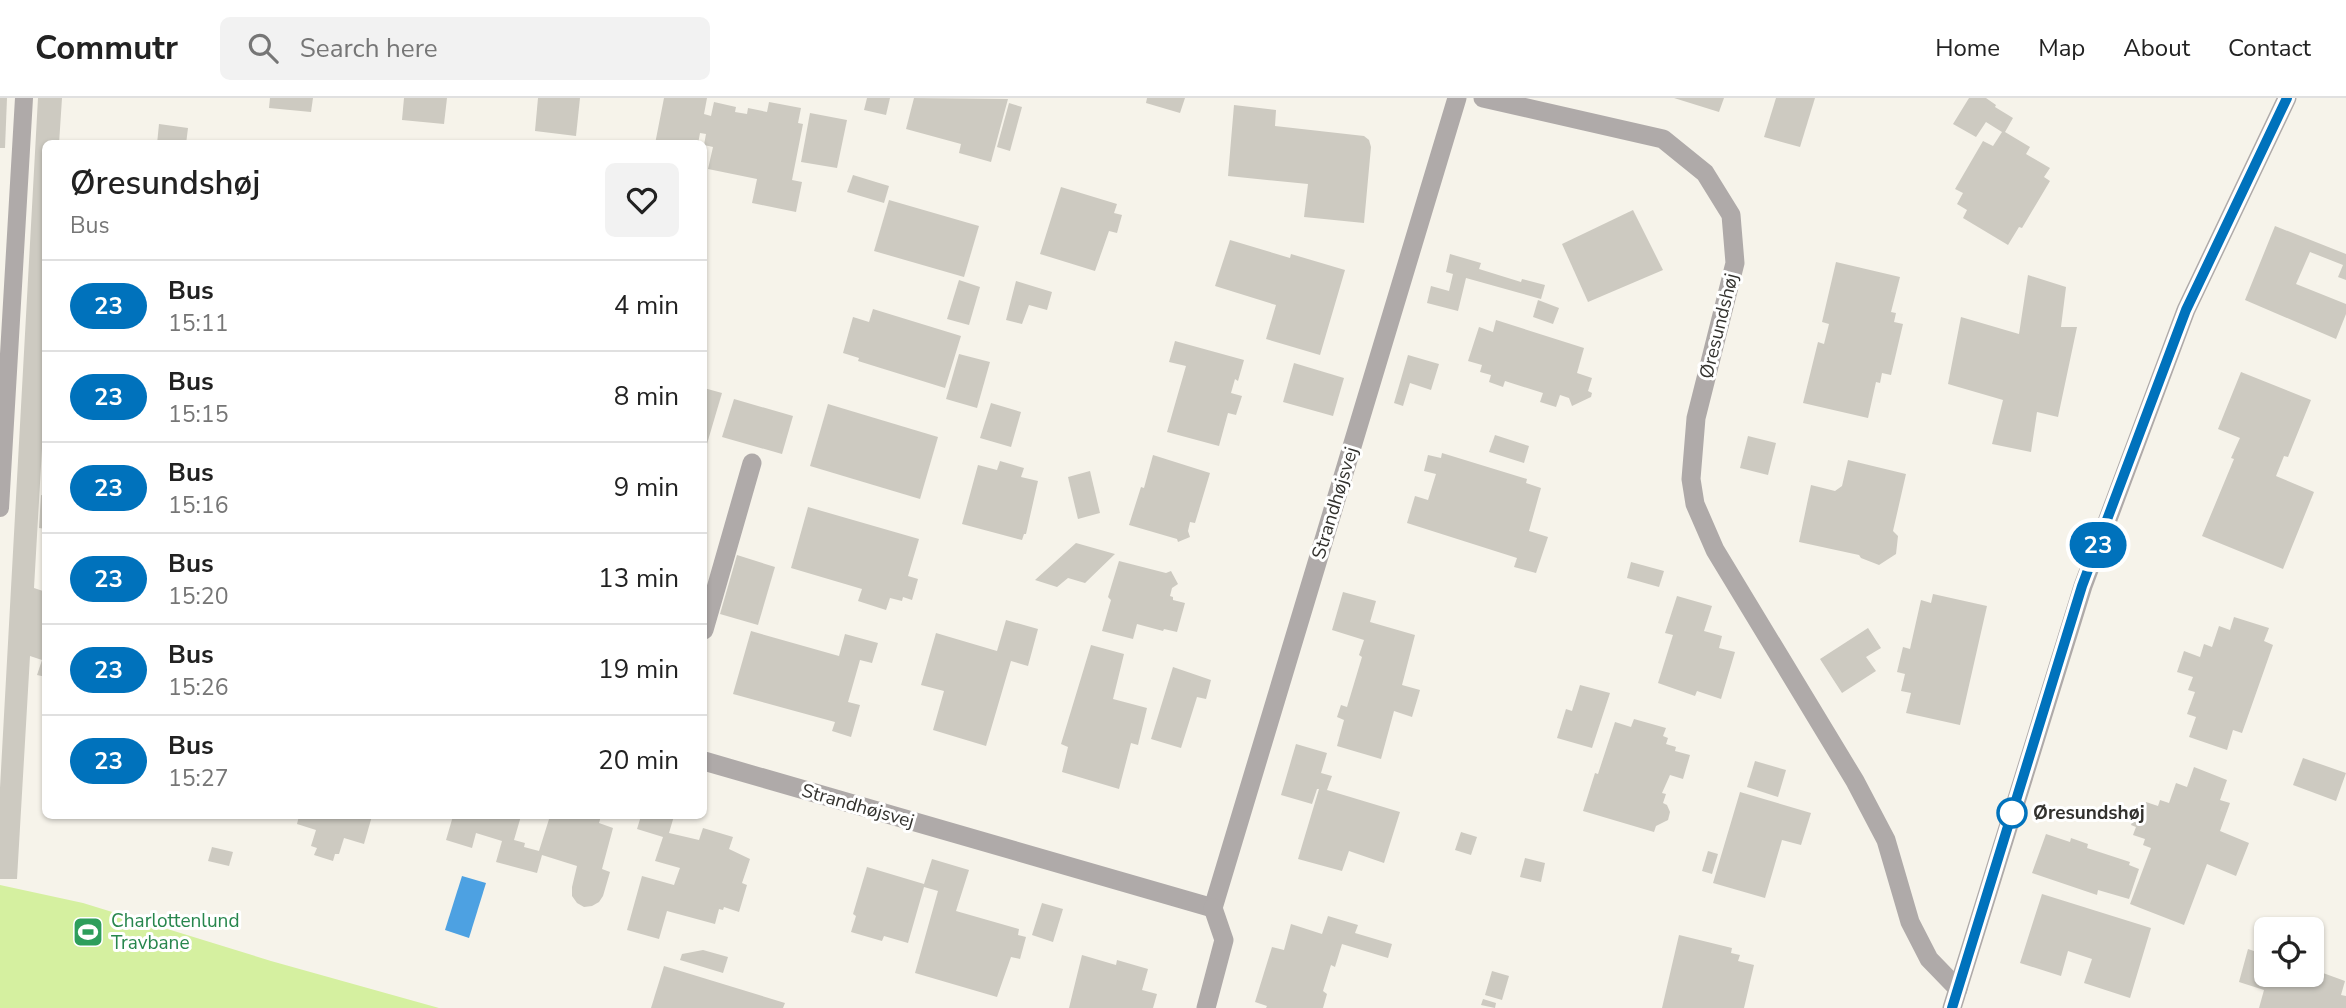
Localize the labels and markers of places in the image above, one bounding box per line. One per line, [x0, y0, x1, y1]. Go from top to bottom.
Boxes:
marker: Øresundshøj [1997, 798, 2027, 828]
place label: Øresundshøj [2033, 800, 2145, 826]
place label: Charlottenlund Travbane [111, 908, 239, 956]
sports icon: Charlottenlund Travbane [71, 915, 105, 949]

